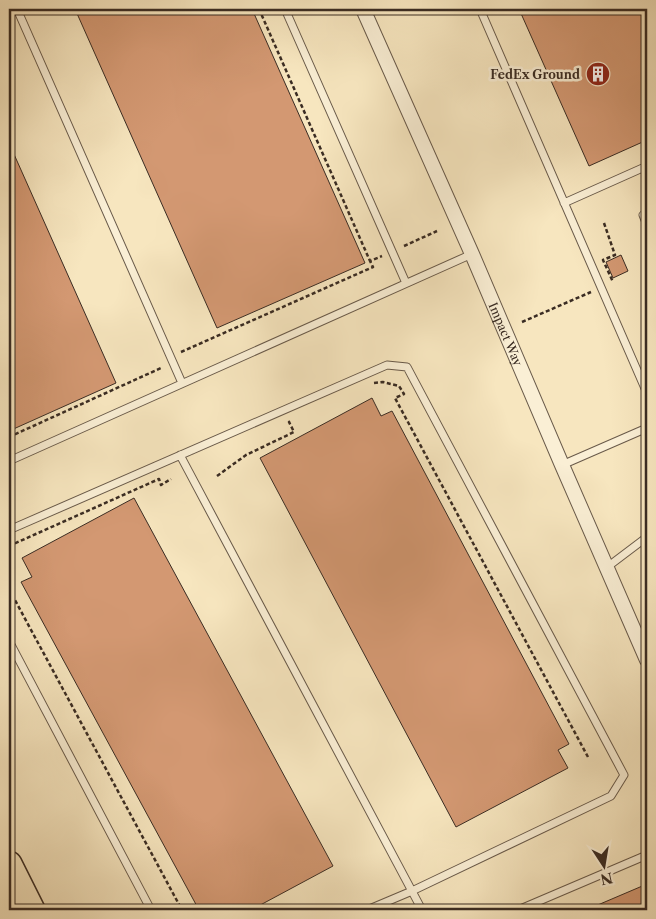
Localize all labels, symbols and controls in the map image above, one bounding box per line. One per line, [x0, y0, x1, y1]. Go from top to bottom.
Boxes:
building icon: FedEx Ground [585, 61, 611, 87]
place label: FedEx Ground [490, 67, 580, 82]
street label: Impact Way [486, 300, 526, 368]
north arrow [578, 842, 628, 892]
text: N [599, 869, 615, 889]

